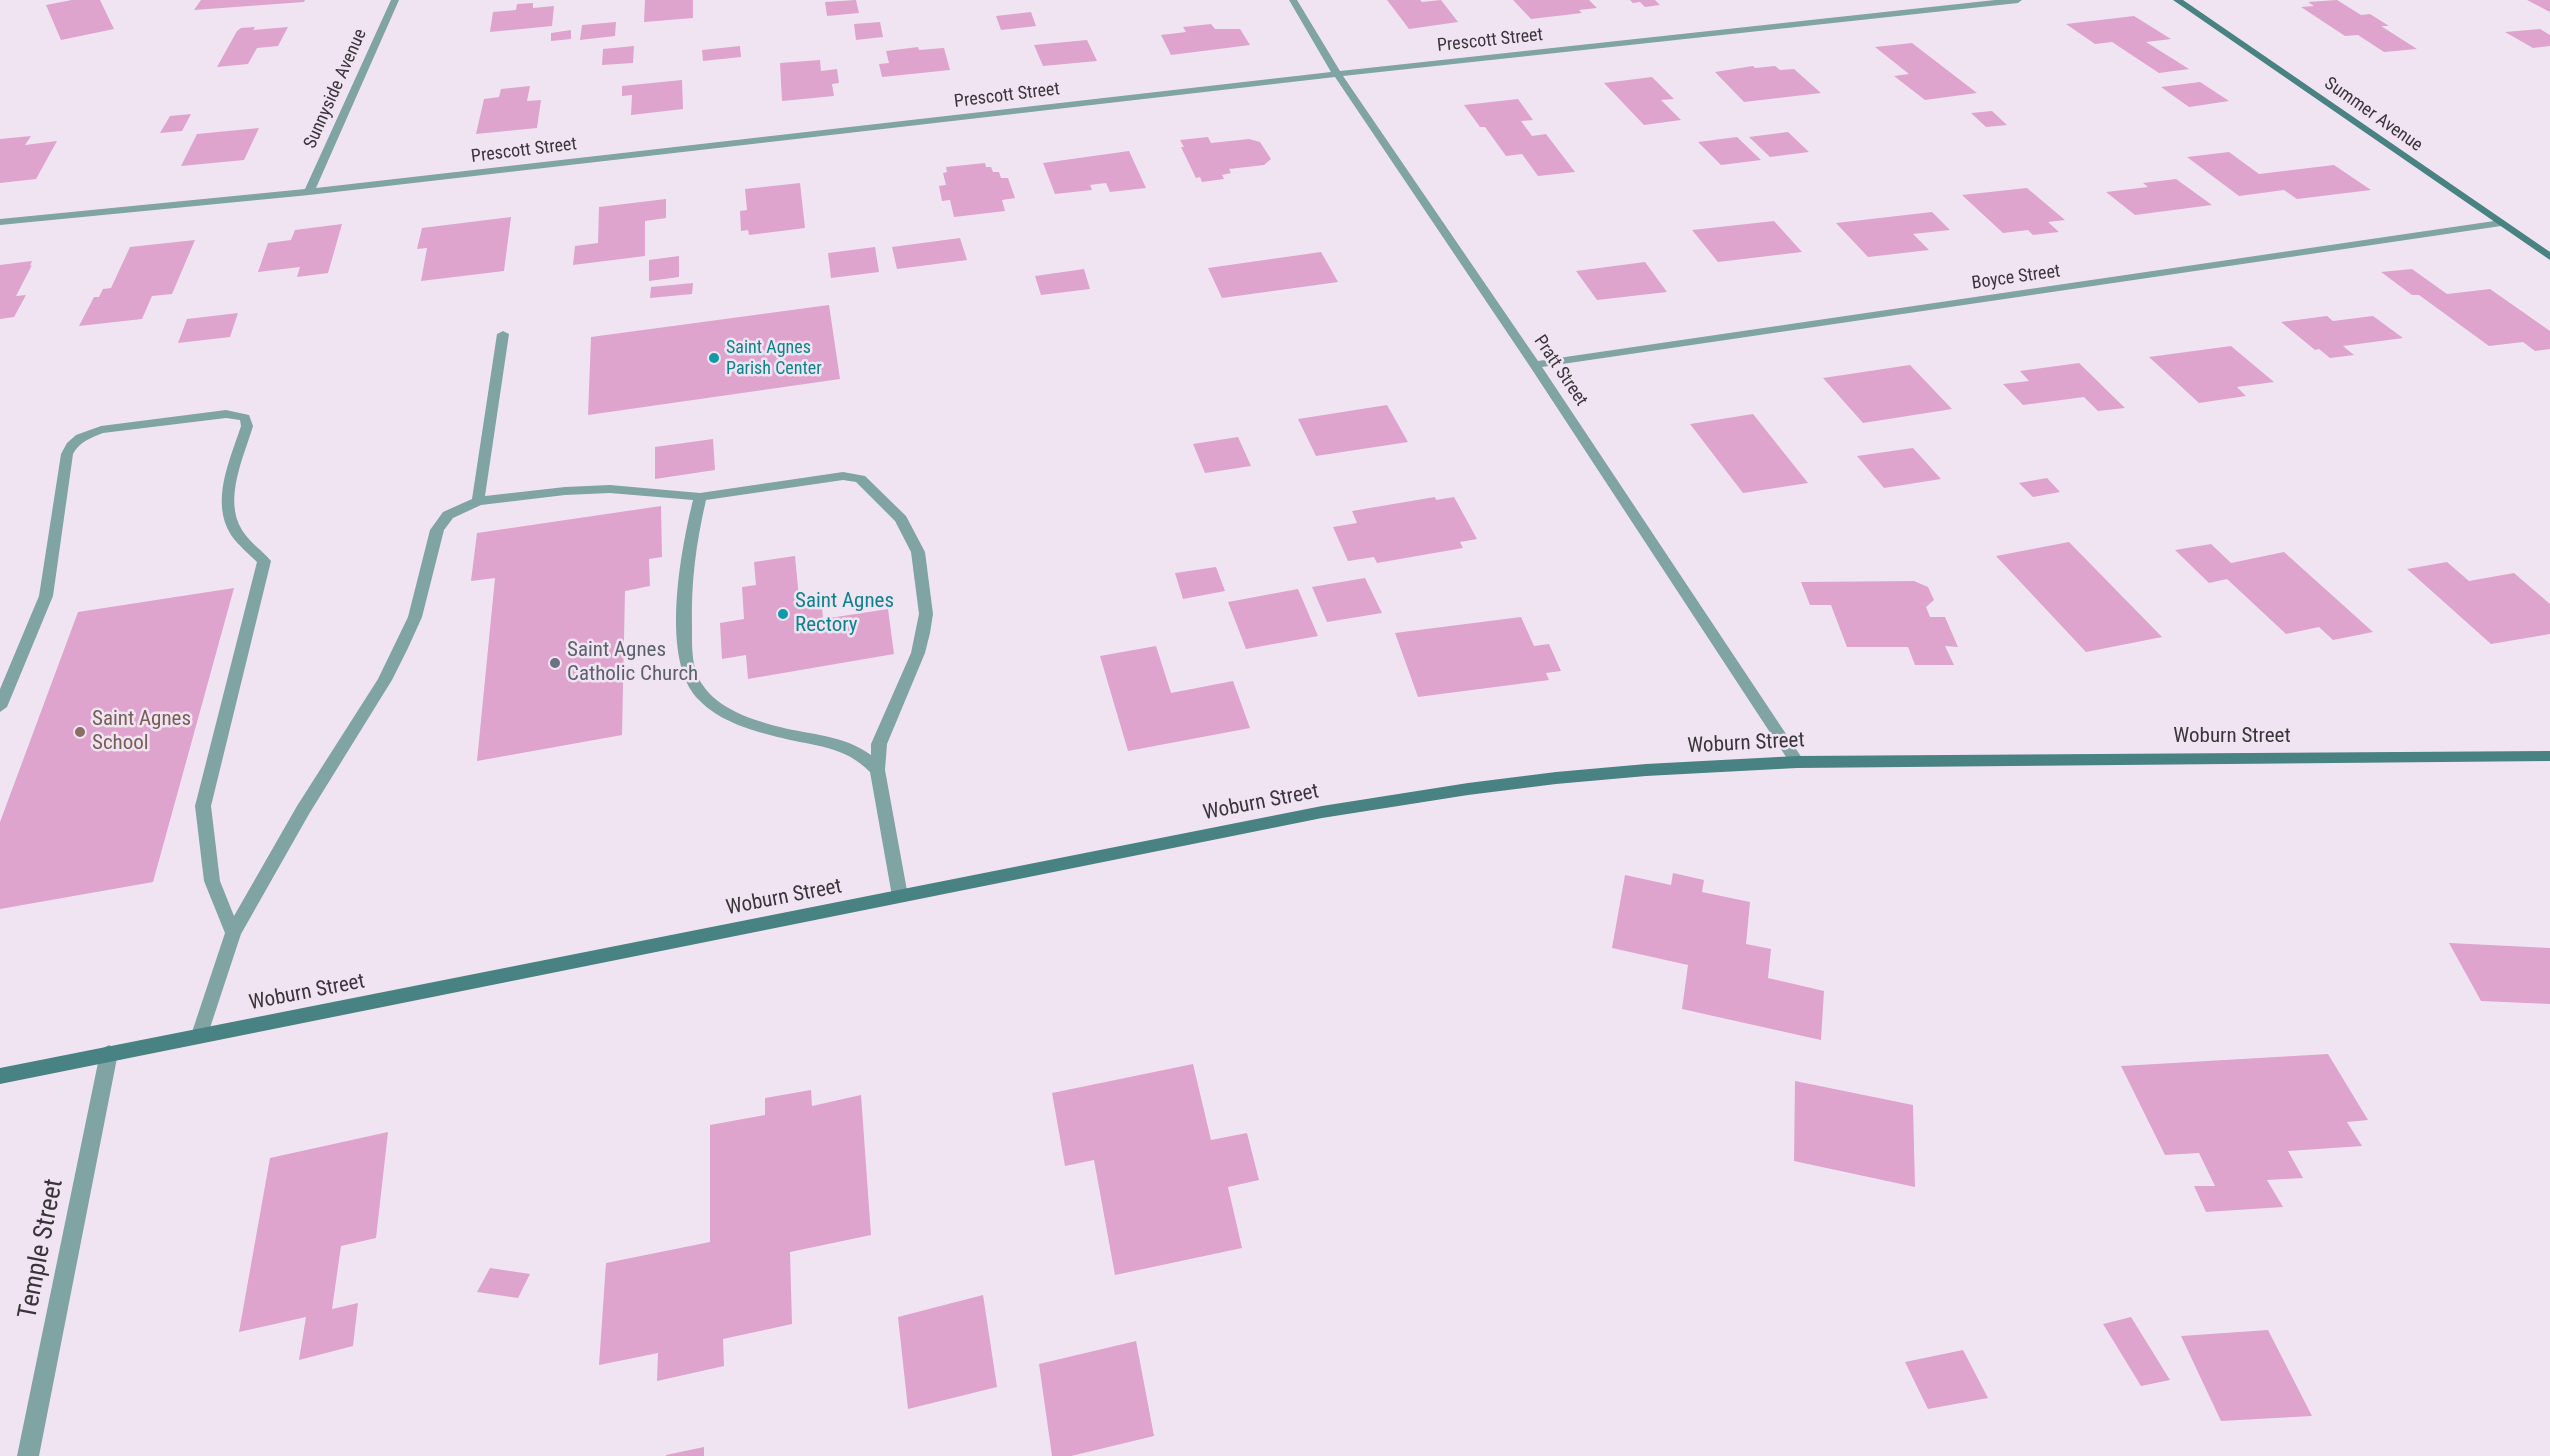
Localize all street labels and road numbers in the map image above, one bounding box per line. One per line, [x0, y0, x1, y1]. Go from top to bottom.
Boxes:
street label: Prescott Street [1436, 25, 1544, 57]
street label: Sunnyside Avenue [300, 26, 372, 152]
street label: Summer Avenue [2320, 73, 2426, 157]
street label: Prescott Street [953, 79, 1061, 113]
street label: Prescott Street [470, 134, 578, 168]
street label: Boyce Street [1970, 261, 2062, 295]
street label: Pratt Street [1528, 332, 1592, 410]
street label: Woburn Street [2173, 724, 2291, 750]
street label: Woburn Street [1687, 728, 1805, 760]
street label: Woburn Street [1201, 779, 1321, 827]
street label: Woburn Street [724, 874, 844, 922]
street label: Woburn Street [247, 969, 367, 1017]
street label: Temple Street [13, 1176, 71, 1322]

